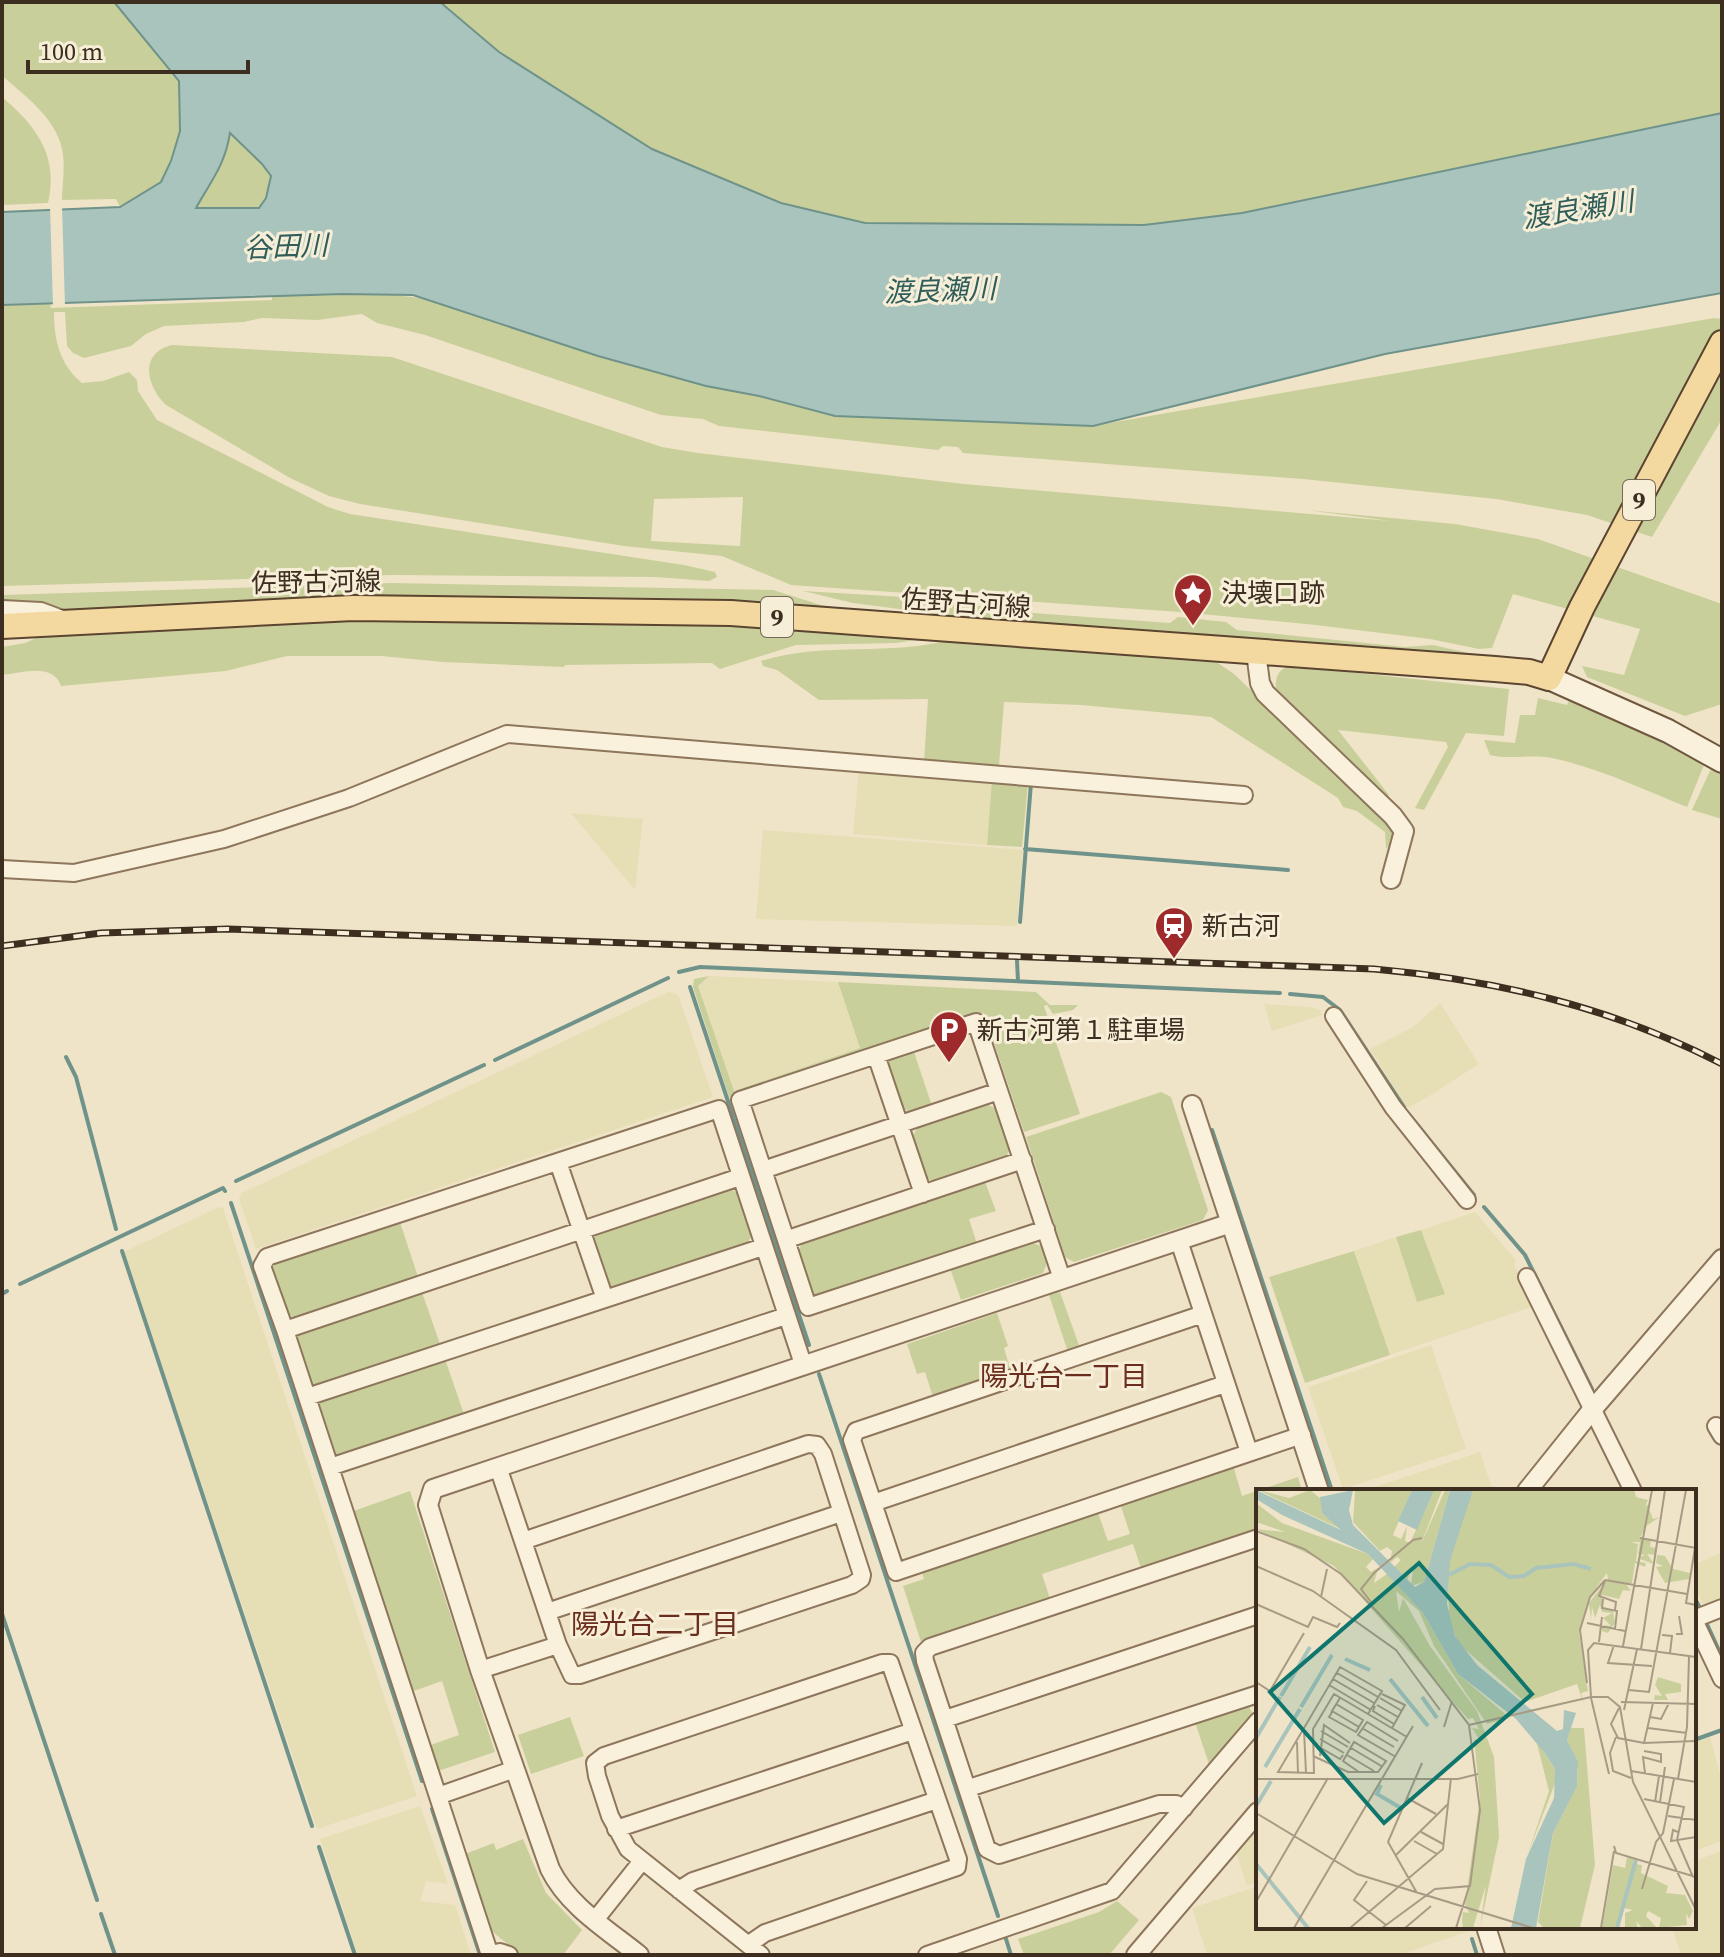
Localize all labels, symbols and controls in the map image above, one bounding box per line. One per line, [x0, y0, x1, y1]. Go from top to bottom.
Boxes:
scale bar [28, 24, 248, 74]
text: 100 m [40, 35, 103, 68]
water label: 渡良瀬川 [1520, 181, 1639, 237]
water label: 谷田川 [243, 225, 332, 266]
water label: 渡良瀬川 [883, 269, 1000, 311]
road number: 9 [1623, 480, 1655, 520]
street label: 佐野古河線 [251, 563, 381, 601]
place icon: 決壊口跡 [1172, 572, 1214, 627]
place label: 決壊口跡 [1221, 575, 1325, 611]
street label: 佐野古河線 [900, 581, 1032, 625]
road number: 9 [761, 597, 793, 637]
station icon: 新古河 [1153, 905, 1195, 960]
place label: 新古河 [1202, 908, 1280, 944]
parking icon: 新古河第１駐車場 [928, 1009, 970, 1064]
place label: 新古河第１駐車場 [977, 1012, 1185, 1048]
district label: 陽光台一丁目 [980, 1357, 1148, 1395]
inset map [1256, 1489, 1696, 1929]
district label: 陽光台二丁目 [571, 1605, 739, 1643]

